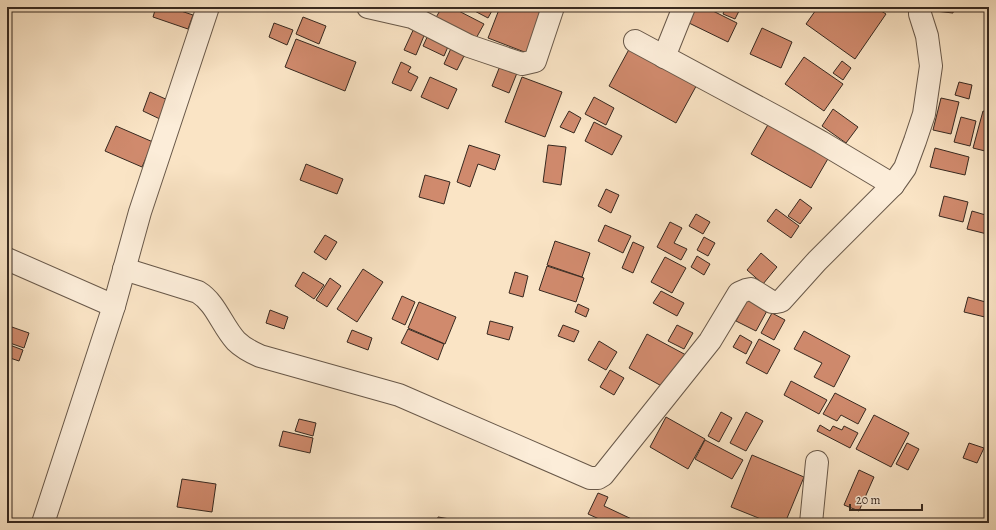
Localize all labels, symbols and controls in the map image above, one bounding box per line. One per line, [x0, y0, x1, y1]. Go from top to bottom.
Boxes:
scale bar [850, 486, 922, 512]
text: 20 m [856, 492, 880, 508]

